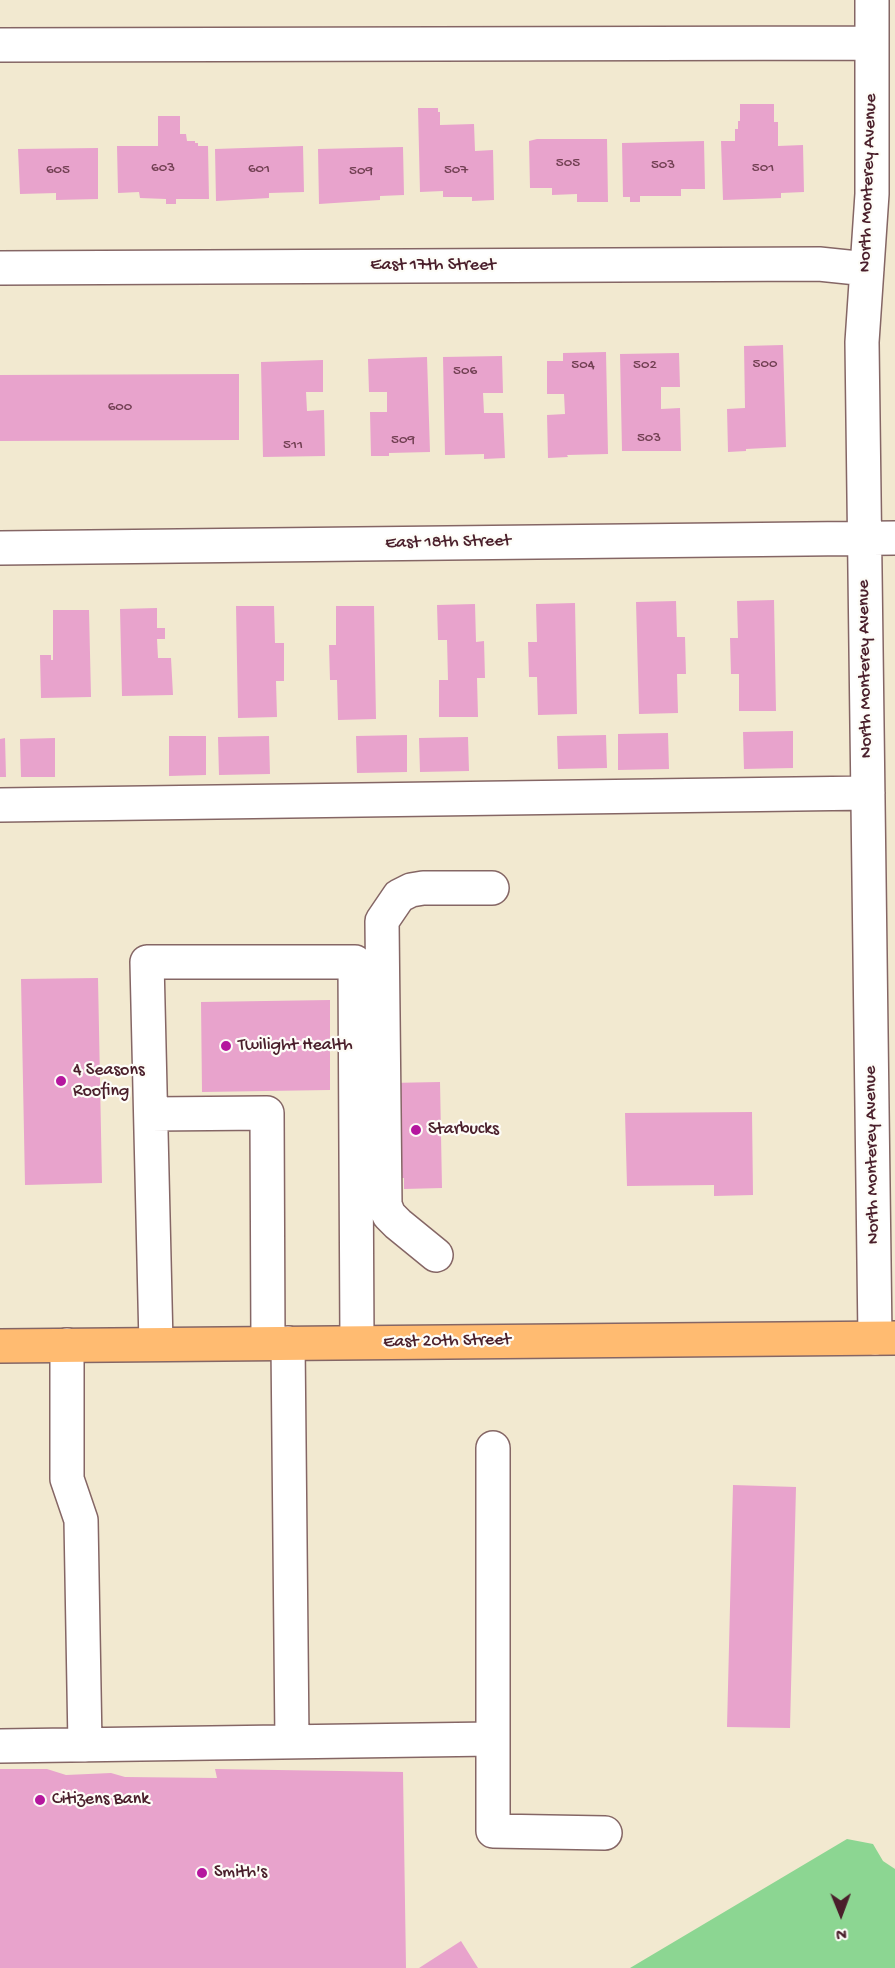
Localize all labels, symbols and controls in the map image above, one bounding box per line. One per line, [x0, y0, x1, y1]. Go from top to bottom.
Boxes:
street label: North Monterey Avenue [855, 93, 883, 273]
house number: 505 [556, 155, 580, 173]
house number: 503 [651, 157, 675, 175]
house number: 603 [151, 160, 175, 178]
house number: 501 [752, 160, 774, 178]
house number: 601 [248, 161, 270, 179]
house number: 605 [46, 162, 70, 180]
house number: 507 [444, 162, 468, 180]
house number: 509 [349, 163, 373, 181]
street label: East 17th Street [370, 255, 496, 277]
house number: 500 [753, 356, 777, 374]
house number: 504 [571, 357, 595, 375]
house number: 502 [633, 357, 657, 375]
house number: 506 [453, 363, 477, 381]
house number: 600 [108, 399, 132, 417]
house number: 503 [637, 430, 661, 448]
house number: 509 [391, 432, 415, 450]
house number: 511 [283, 437, 303, 455]
street label: East 18th Street [385, 531, 511, 555]
street label: North Monterey Avenue [854, 579, 878, 759]
place label: Twilight Health [238, 1035, 353, 1057]
marker: Twilight Health [219, 1039, 233, 1053]
place label: 4 Seasons Roofing [73, 1060, 145, 1102]
street label: North Monterey Avenue [861, 1065, 885, 1245]
marker: 4 Seasons Roofing [54, 1074, 68, 1088]
place label: Starbucks [428, 1119, 499, 1141]
marker: Starbucks [409, 1123, 423, 1137]
street label: East 20th Street [383, 1330, 511, 1354]
place label: Citizens Bank [52, 1789, 149, 1811]
marker: Citizens Bank [33, 1793, 47, 1807]
place label: Smith's [214, 1862, 267, 1884]
marker: Smith's [195, 1866, 209, 1880]
north arrow [811, 1884, 871, 1944]
text: N [836, 1923, 847, 1942]

